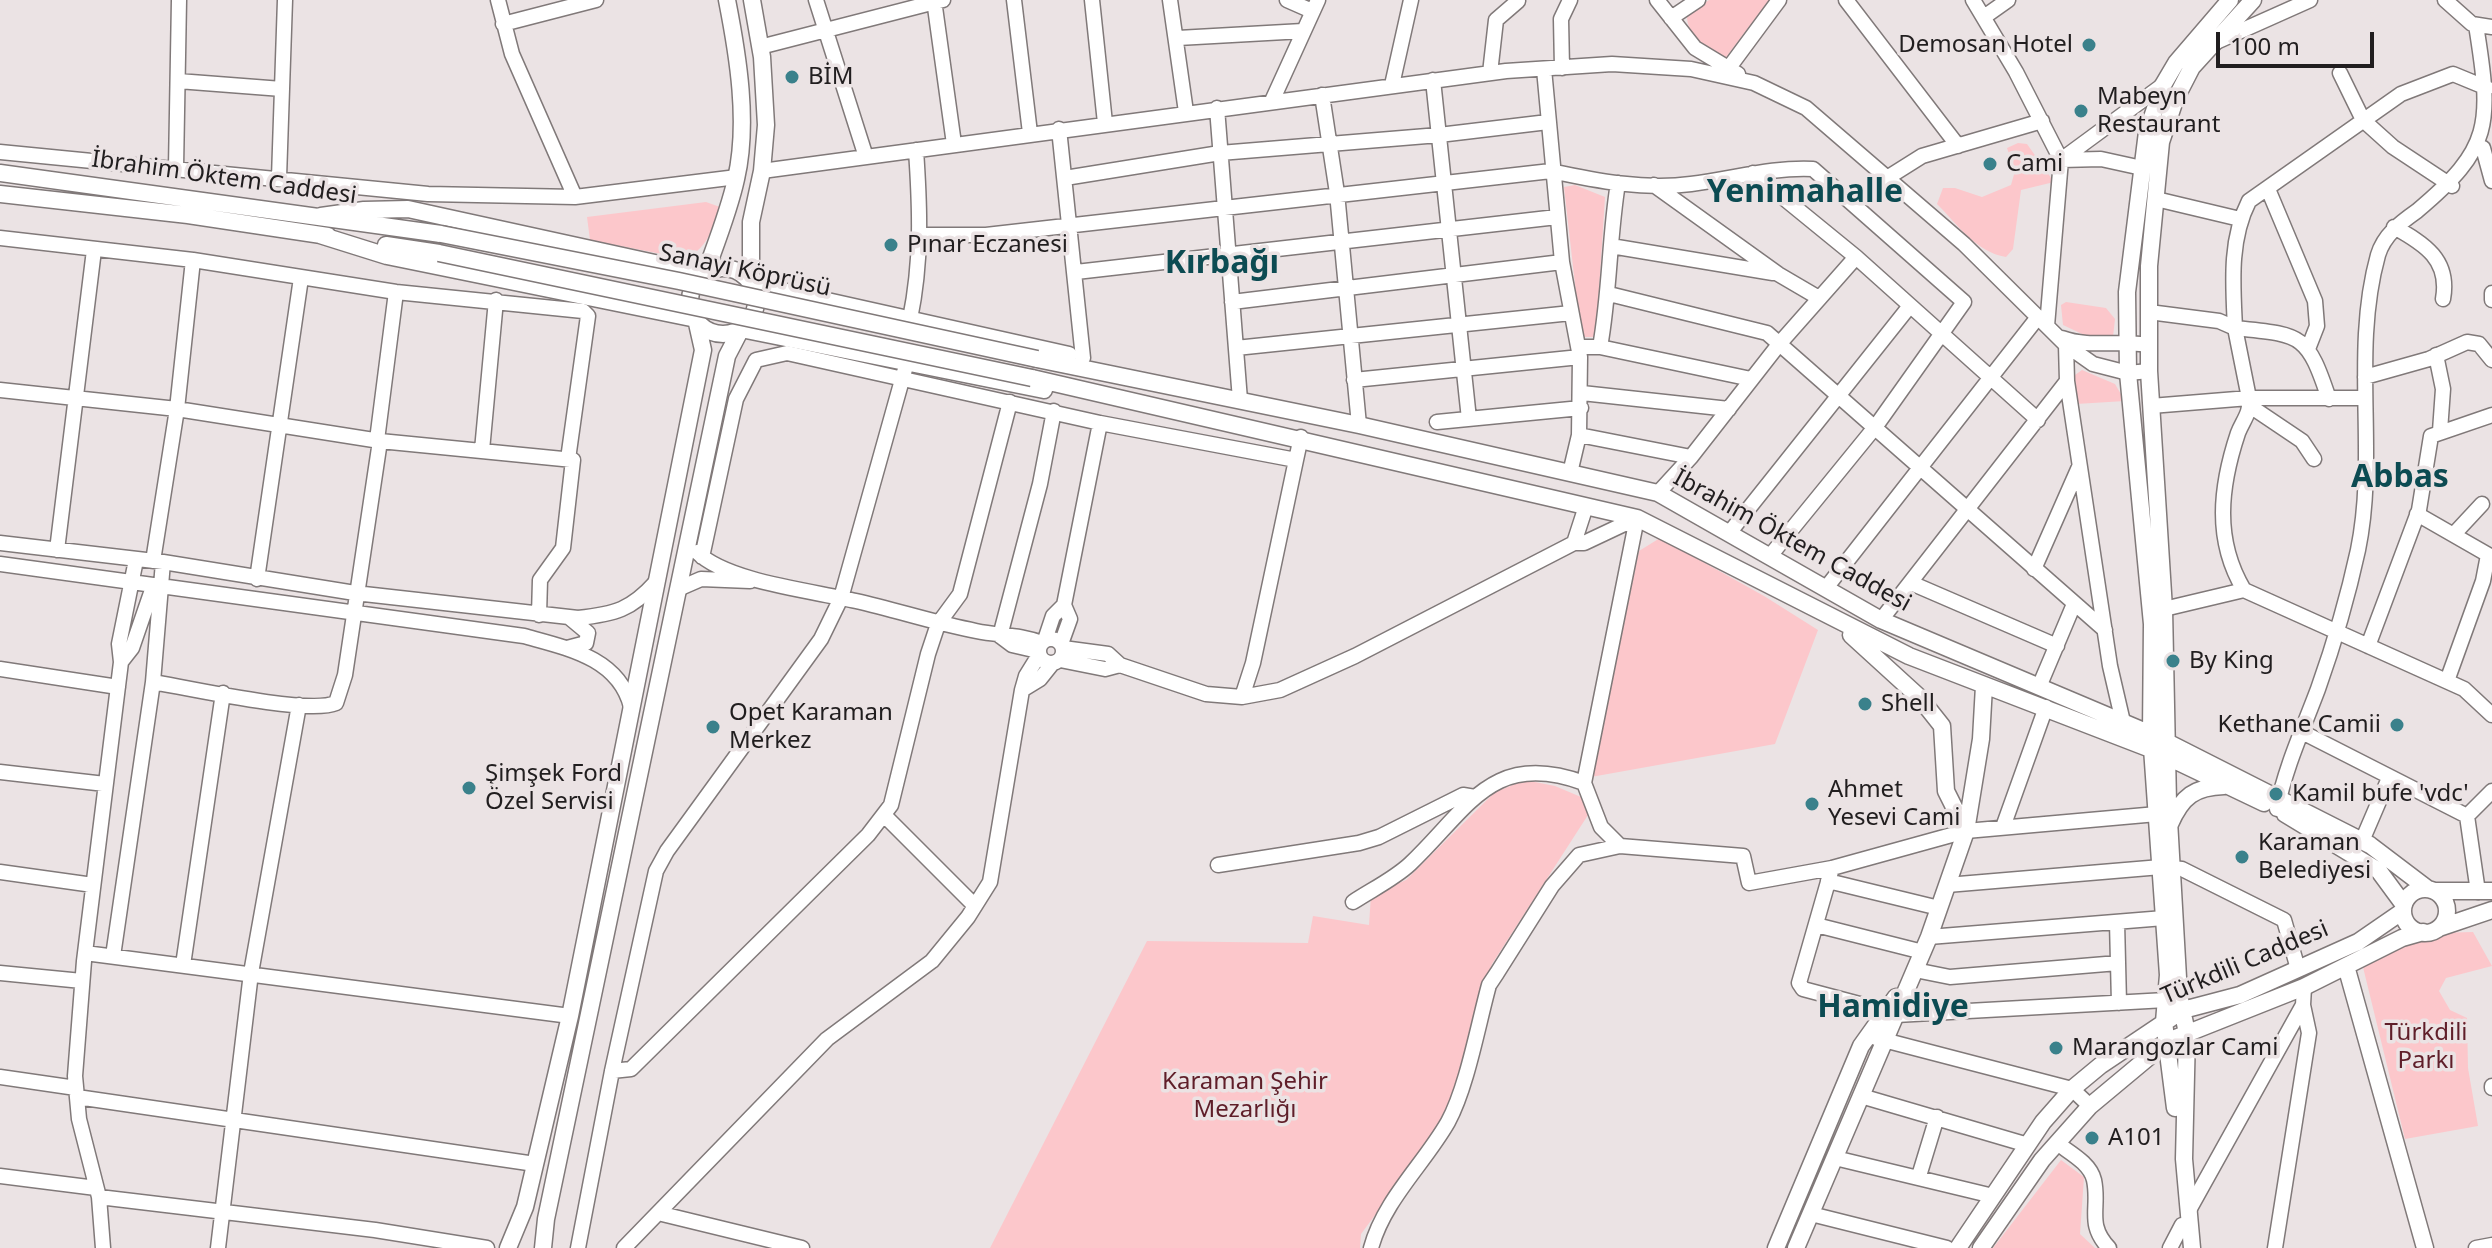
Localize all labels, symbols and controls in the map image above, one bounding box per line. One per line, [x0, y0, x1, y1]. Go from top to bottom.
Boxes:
scale bar [2220, 16, 2378, 66]
text: 100 m [2230, 29, 2300, 62]
place label: Demosan Hotel [1898, 31, 2073, 59]
marker: Demosan Hotel [2080, 36, 2098, 54]
place label: BİM [808, 63, 854, 91]
marker: BİM [783, 68, 801, 86]
place label: Mabeyn Restaurant [2097, 83, 2220, 139]
marker: Mabeyn Restaurant [2072, 102, 2090, 120]
street label: İbrahim Öktem Caddesi [90, 145, 358, 211]
place label: Cami [2006, 150, 2063, 178]
marker: Cami [1981, 155, 1999, 173]
district label: Yenimahalle [1707, 174, 1903, 212]
place label: Pınar Eczanesi [907, 231, 1068, 259]
marker: Pınar Eczanesi [882, 236, 900, 254]
street label: Sanayi Köprüsü [657, 239, 833, 303]
district label: Kırbağı [1165, 245, 1279, 283]
district label: Abbas [2351, 459, 2449, 497]
street label: İbrahim Öktem Caddesi [1668, 464, 1916, 618]
place label: By King [2189, 647, 2274, 675]
marker: By King [2164, 652, 2182, 670]
place label: Shell [1881, 690, 1935, 718]
marker: Shell [1856, 695, 1874, 713]
place label: Opet Karaman Merkez [729, 699, 893, 755]
place label: Kethane Camii [2218, 711, 2381, 739]
marker: Kethane Camii [2388, 716, 2406, 734]
marker: Opet Karaman Merkez [704, 718, 722, 736]
place label: Şimşek Ford Özel Servisi [485, 760, 622, 816]
place label: Ahmet Yesevi Cami [1828, 776, 1960, 832]
marker: Şimşek Ford Özel Servisi [460, 779, 478, 797]
place label: Kamil bufe 'vdc' [2292, 780, 2469, 808]
marker: Kamil bufe 'vdc' [2267, 785, 2285, 803]
marker: Ahmet Yesevi Cami [1803, 795, 1821, 813]
place label: Karaman Belediyesi [2258, 829, 2371, 885]
marker: Karaman Belediyesi [2233, 848, 2251, 866]
street label: Türkdili Caddesi [2157, 915, 2333, 1011]
district label: Hamidiye [1817, 989, 1969, 1027]
park label: Türkdili Parkı [2384, 1019, 2468, 1075]
place label: Marangozlar Cami [2072, 1034, 2278, 1062]
marker: Marangozlar Cami [2047, 1039, 2065, 1057]
park label: Karaman Şehir Mezarlığı [1162, 1068, 1328, 1124]
place label: A101 [2108, 1124, 2165, 1152]
marker: A101 [2083, 1129, 2101, 1147]

